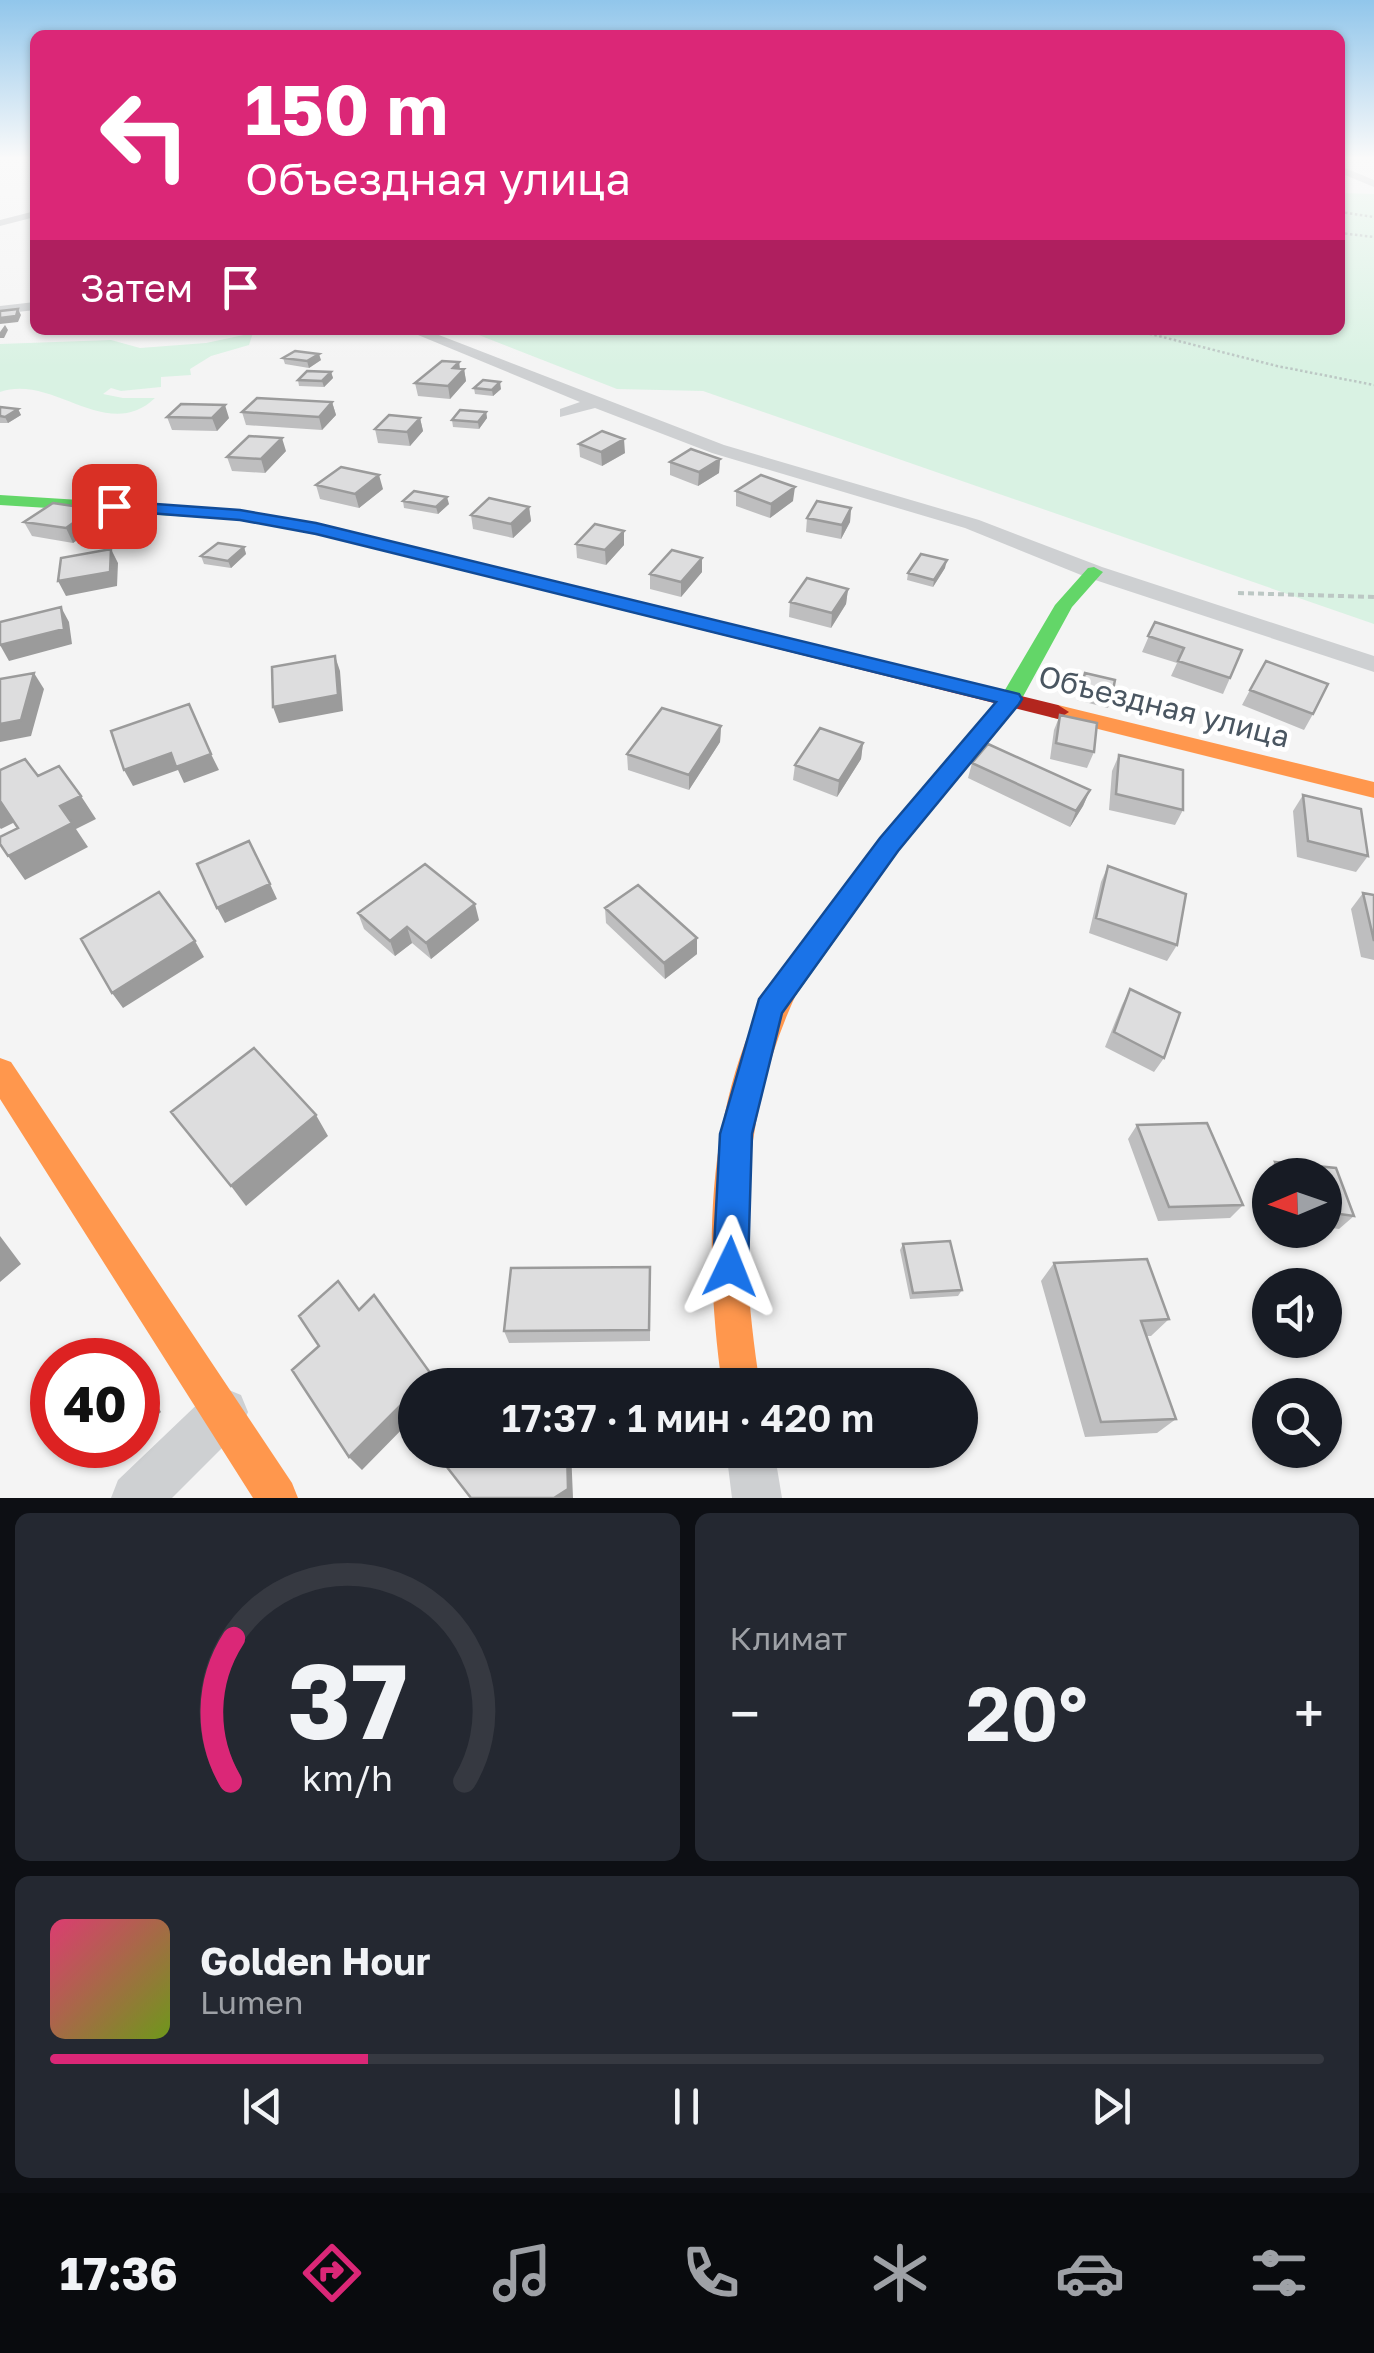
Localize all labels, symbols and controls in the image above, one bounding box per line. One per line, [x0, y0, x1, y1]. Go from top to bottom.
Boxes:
text: 150 m [245, 66, 448, 150]
icon: left [80, 70, 210, 200]
text: Объездная улица [245, 151, 631, 205]
icon: arrive [213, 260, 268, 315]
text: Затем [80, 265, 193, 310]
pin [72, 464, 157, 549]
icon: arrive [87, 479, 142, 534]
street label: Объездная улица [1035, 657, 1293, 755]
north arrow [1252, 1158, 1342, 1248]
map controls [1252, 1158, 1342, 1468]
position arrow [678, 1215, 782, 1319]
button: sound [1252, 1268, 1342, 1358]
speed limit sign: 40 [30, 1338, 160, 1468]
button: search [1252, 1378, 1342, 1468]
text: 17:37 · 1 мин · 420 m [502, 1395, 874, 1440]
text: Климат [730, 1619, 847, 1657]
text: 37 [287, 1637, 407, 1762]
text: 20° [966, 1667, 1088, 1758]
text: − [730, 1680, 760, 1746]
text: + [1294, 1680, 1324, 1746]
text: km/h [302, 1756, 393, 1799]
text: Golden Hour [200, 1938, 431, 1983]
text: Lumen [200, 1983, 304, 2021]
icon: previous [235, 2079, 290, 2134]
icon: pause [659, 2079, 714, 2134]
icon: next [1084, 2079, 1139, 2134]
icon: directions [297, 2238, 367, 2308]
icon: music [487, 2238, 557, 2308]
icon: phone [676, 2238, 746, 2308]
icon: climate [865, 2238, 935, 2308]
icon: car [1055, 2238, 1125, 2308]
icon: filters [1244, 2238, 1314, 2308]
text: 17:36 [60, 2246, 178, 2300]

